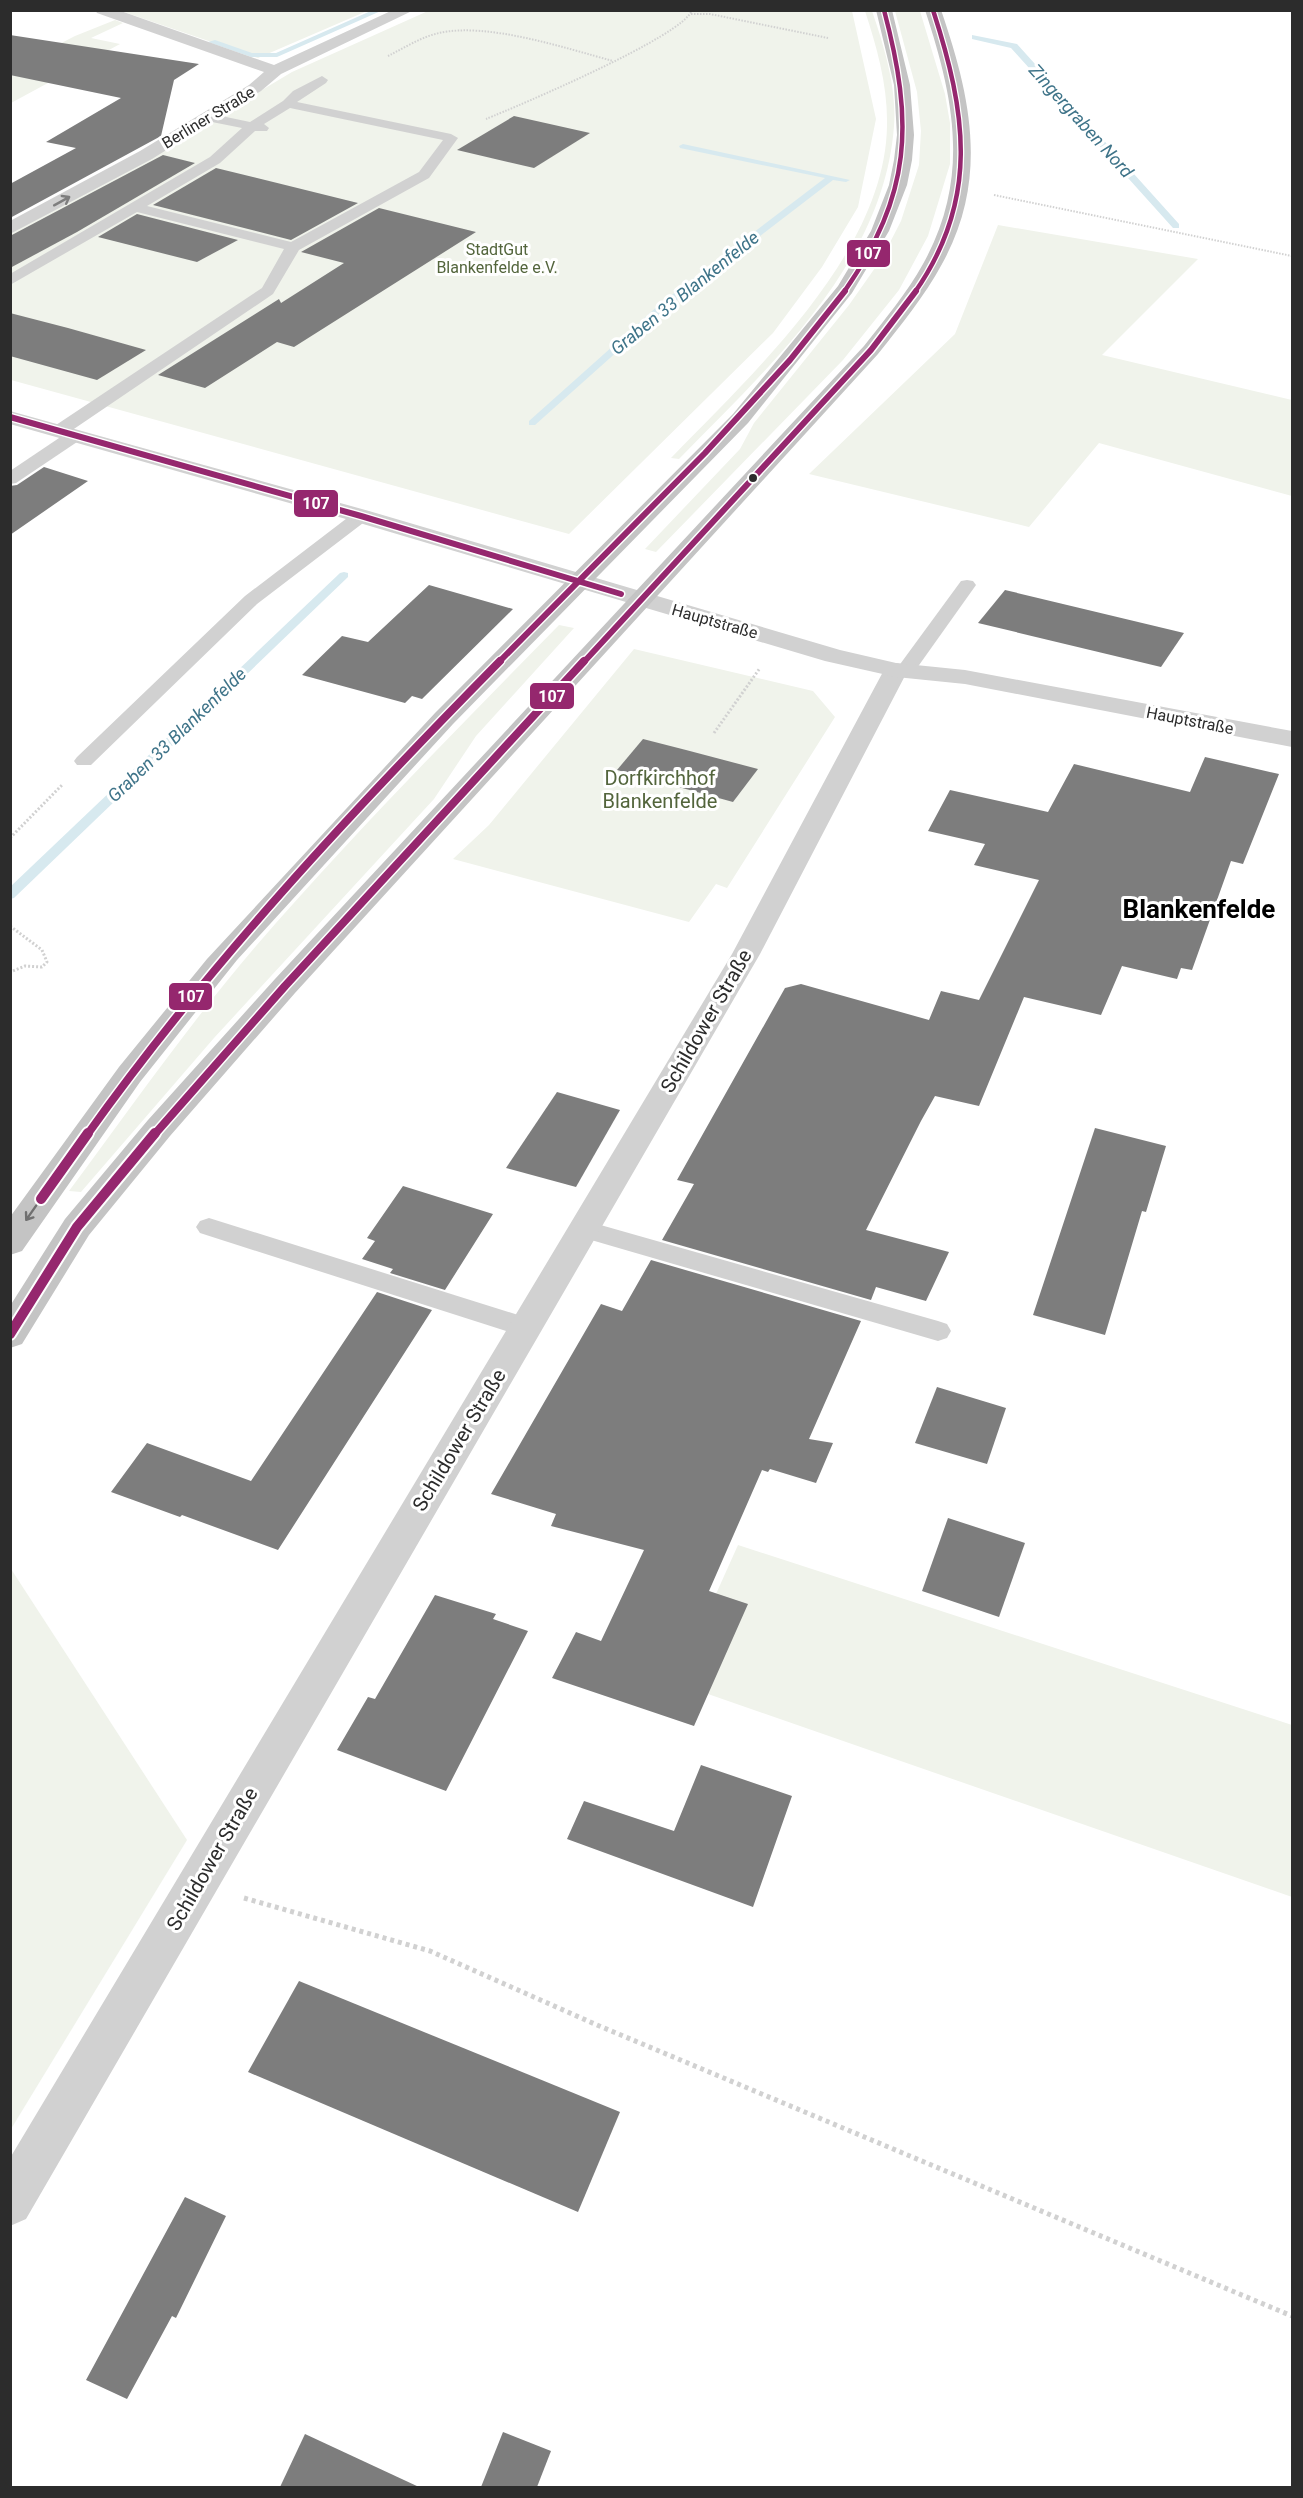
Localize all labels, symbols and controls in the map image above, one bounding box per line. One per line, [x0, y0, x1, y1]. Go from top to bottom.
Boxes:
water label: Zingergraben Nord [1024, 59, 1139, 182]
street label: Berliner Straße [158, 82, 258, 153]
one-way arrow [53, 195, 70, 207]
water label: Graben 33 Blankenfelde [606, 226, 763, 359]
line badge: 107 [846, 239, 891, 268]
park label: StadtGut Blankenfelde e.V. [436, 240, 558, 277]
text: 107 [854, 244, 882, 263]
unlabelled marker [747, 472, 759, 484]
line badge: 107 [293, 489, 339, 518]
text: 107 [302, 494, 330, 513]
street label: Hauptstraße [670, 600, 760, 643]
water label: Graben 33 Blankenfelde [103, 663, 250, 806]
line badge: 107 [529, 682, 575, 710]
text: 107 [538, 687, 566, 706]
street label: Hauptstraße [1145, 703, 1235, 738]
park label: Dorfkirchhof Blankenfelde [603, 766, 717, 813]
district label: Blankenfelde [1123, 894, 1275, 924]
street label: Schildower Straße [655, 945, 757, 1097]
line badge: 107 [168, 982, 213, 1011]
text: 107 [177, 987, 205, 1006]
one-way arrow [25, 1204, 37, 1220]
street label: Schildower Straße [407, 1365, 511, 1515]
street label: Schildower Straße [161, 1783, 263, 1935]

